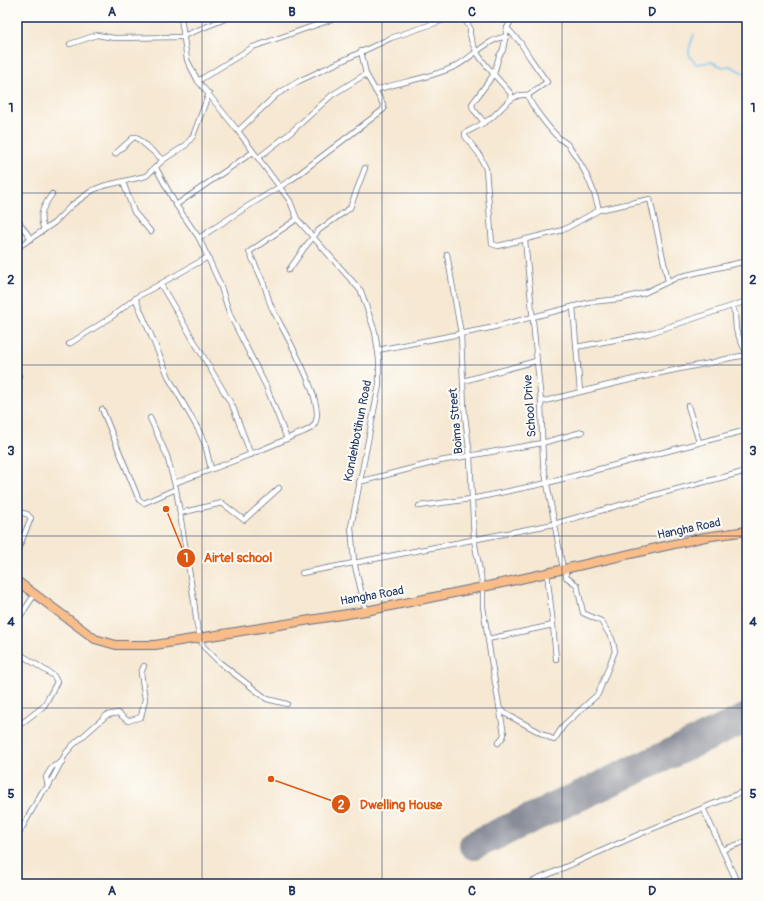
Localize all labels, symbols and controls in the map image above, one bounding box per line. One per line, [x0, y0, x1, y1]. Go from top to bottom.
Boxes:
text: A [108, 4, 117, 20]
text: B [288, 4, 296, 20]
text: C [468, 4, 476, 20]
text: D [648, 4, 656, 20]
text: 1 [8, 100, 14, 116]
text: 1 [750, 100, 756, 116]
text: 2 [7, 272, 15, 288]
text: 2 [749, 272, 757, 288]
street label: School Drive [520, 374, 540, 438]
street label: Kondehbotihun Road [341, 379, 375, 483]
street label: Boima Street [446, 387, 466, 455]
text: 3 [7, 443, 15, 459]
text: 3 [749, 443, 757, 459]
street label: Hangha Road [656, 515, 722, 543]
callout: Airtel school [176, 545, 280, 570]
text: Airtel school [204, 550, 272, 566]
text: 1 [184, 551, 188, 566]
street label: Hangha Road [339, 583, 405, 609]
text: 4 [7, 614, 15, 630]
text: 4 [749, 614, 757, 630]
text: 5 [7, 786, 15, 802]
text: 5 [749, 786, 757, 802]
callout: Dwelling House [331, 792, 450, 817]
text: Dwelling House [360, 797, 443, 813]
text: 2 [338, 798, 345, 813]
text: A [108, 883, 117, 899]
text: B [288, 883, 296, 899]
text: C [468, 883, 476, 899]
text: D [648, 883, 656, 899]

